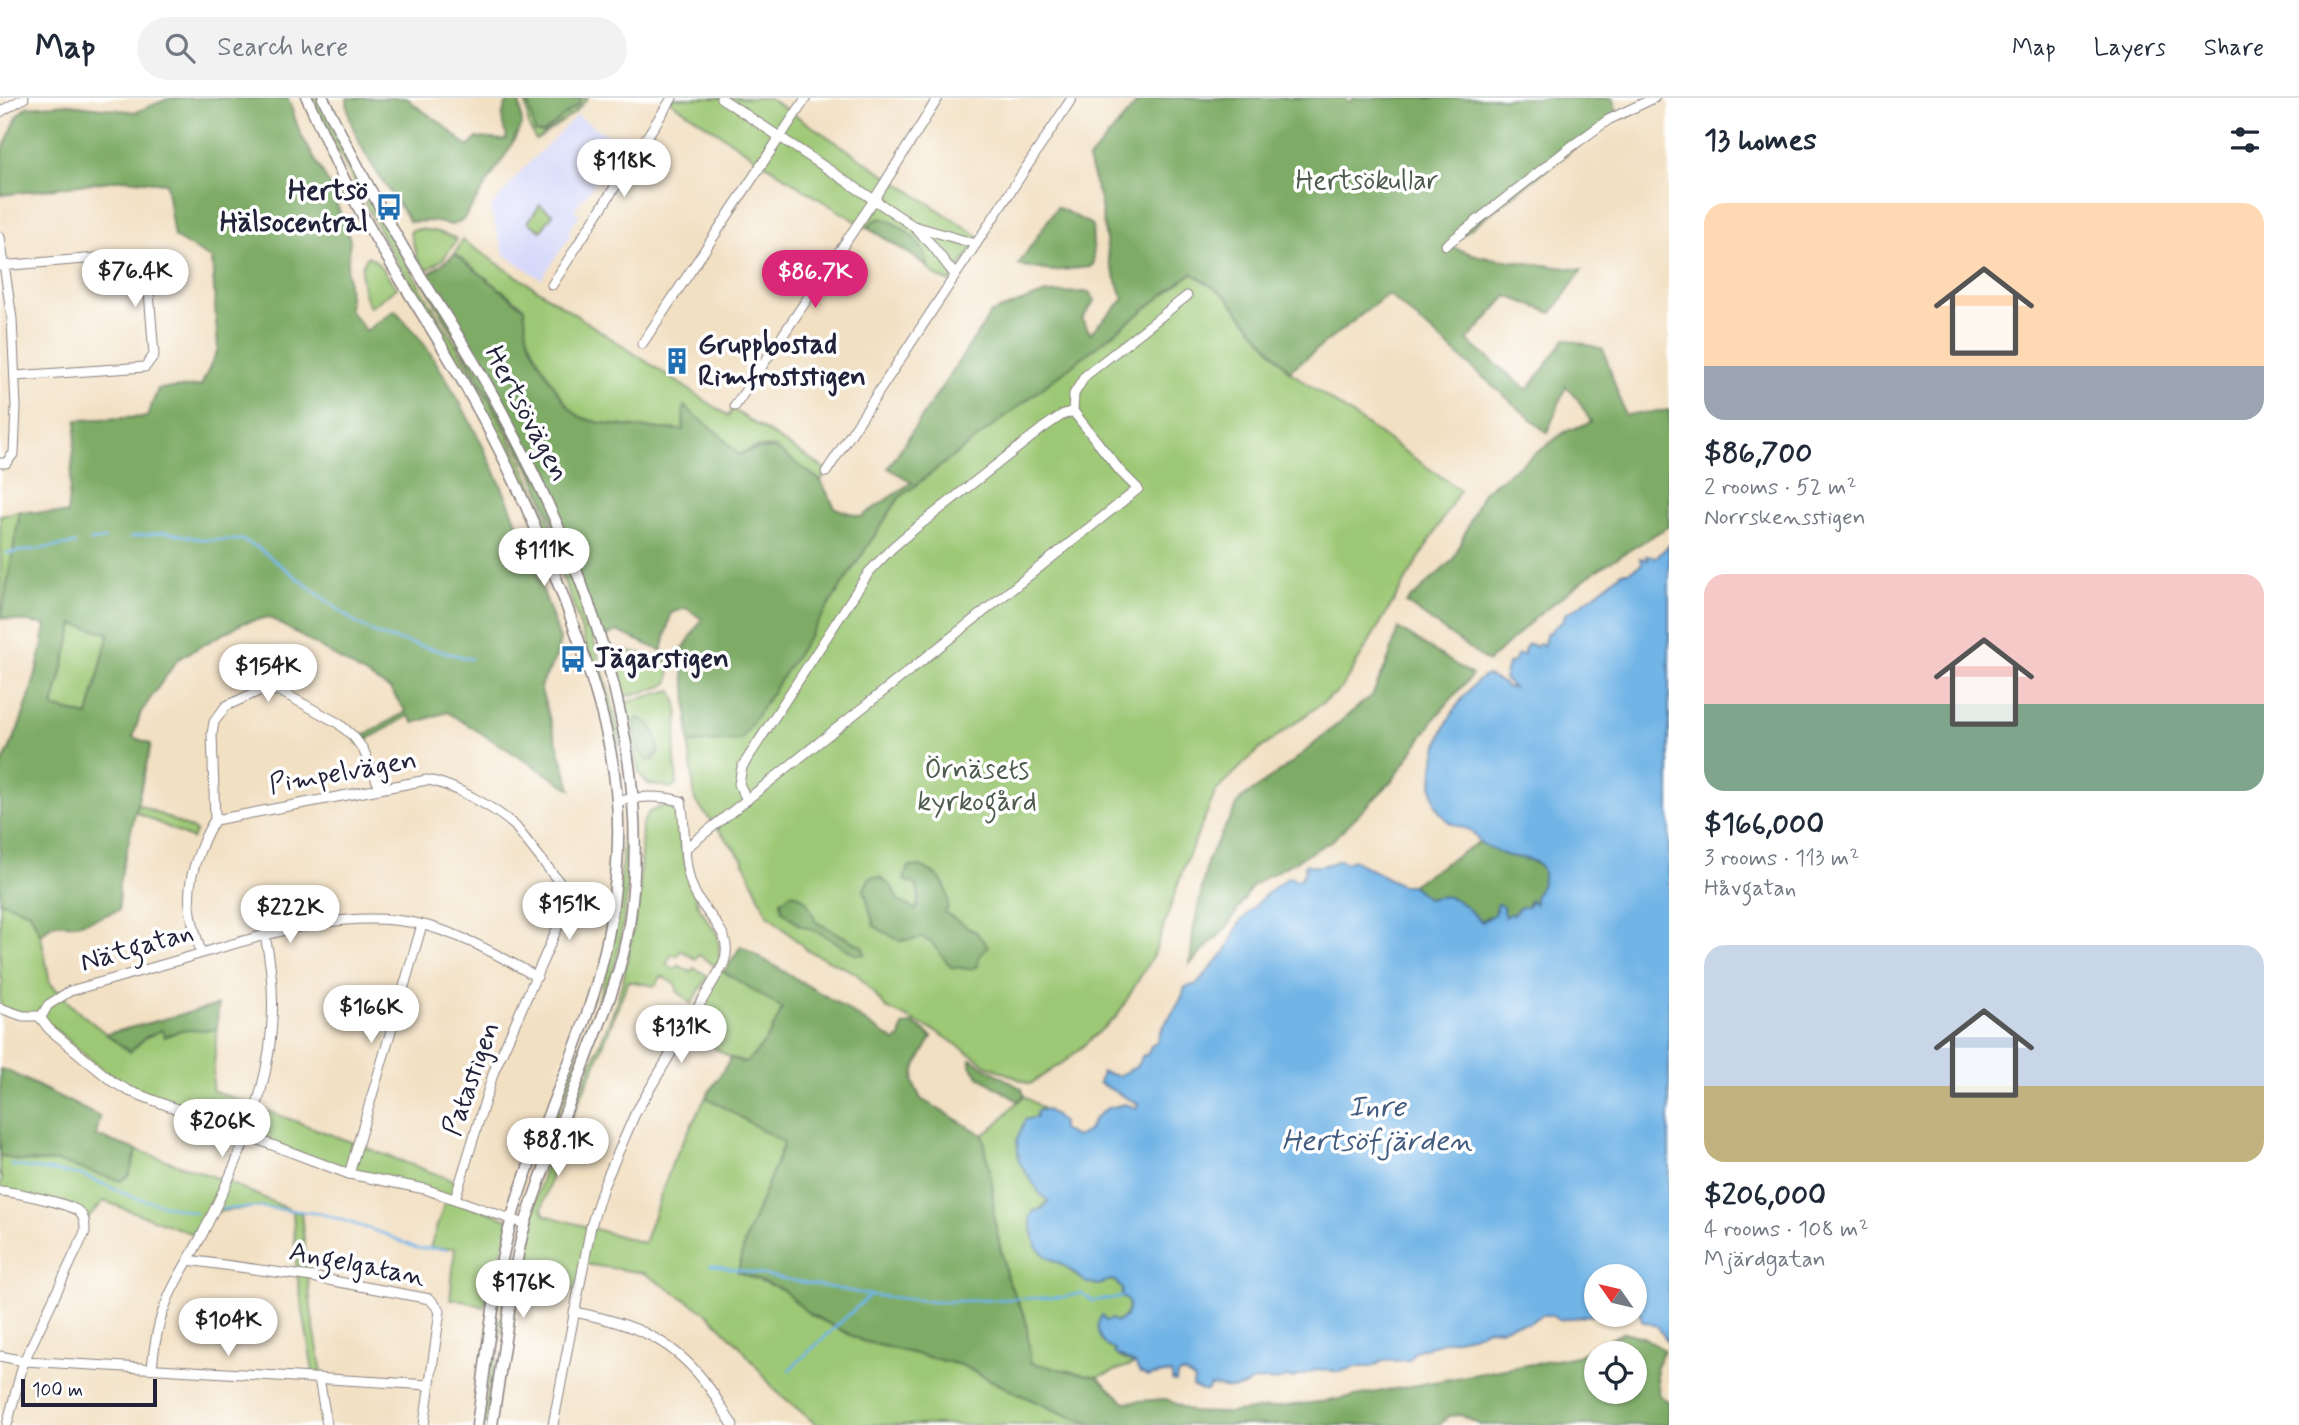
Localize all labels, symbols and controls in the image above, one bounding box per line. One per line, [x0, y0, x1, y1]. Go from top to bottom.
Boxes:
search box [137, 17, 627, 80]
text: Map [35, 26, 95, 70]
icon: search [161, 29, 199, 67]
text: Search here [217, 31, 348, 65]
text: Map [2012, 33, 2056, 64]
text: Layers [2094, 33, 2166, 64]
text: Share [2204, 33, 2264, 64]
text: 13 homes [1704, 121, 1817, 160]
icon: filters [2226, 121, 2264, 159]
pin: $118K [575, 140, 673, 199]
text: $118K [593, 147, 655, 177]
park label: Hertsökullar [1295, 163, 1439, 200]
place label: Hertsö Hälsocentral [220, 173, 368, 242]
bus stop icon: Hertsö Hälsocentral [374, 192, 404, 222]
icon: home [1921, 248, 2047, 374]
pin: $76.4K [78, 250, 192, 309]
pin: $86.7K [758, 250, 872, 310]
text: $76.4K [98, 257, 172, 287]
text: $86.7K [778, 258, 852, 288]
place label: Gruppbostad Rimfroststigen [698, 327, 866, 397]
street label: Hertsövägen [475, 340, 577, 488]
building icon: Gruppbostad Rimfroststigen [662, 346, 692, 376]
text: $86,700 [1704, 434, 1812, 473]
text: 2 rooms · 52 m² [1704, 473, 1857, 503]
text: Norrskensstigen [1704, 503, 1866, 533]
pin: $111K [495, 528, 593, 588]
text: $111K [515, 536, 573, 566]
icon: home [1921, 619, 2047, 745]
place label: Jägarstigen [594, 641, 729, 679]
pin: $154K [219, 644, 317, 704]
bus stop icon: Jägarstigen [558, 644, 588, 674]
text: $154K [235, 652, 301, 682]
street label: Pimpelvägen [266, 742, 420, 804]
park label: Örnäsets kyrkogård [917, 752, 1037, 824]
text: $166,000 [1704, 805, 1824, 844]
text: 3 rooms · 113 m² [1704, 844, 1859, 874]
text: Håvgatan [1704, 874, 1796, 904]
pin: $151K [520, 882, 618, 942]
pin: $222K [241, 886, 339, 945]
text: $151K [538, 890, 600, 920]
text: $222K [257, 893, 323, 923]
street label: Nätgatan [76, 914, 199, 985]
pin: $166K [322, 986, 420, 1045]
icon: home [1921, 990, 2047, 1116]
text: $166K [339, 993, 403, 1023]
pin: $131K [632, 1006, 730, 1065]
text: $131K [652, 1013, 710, 1043]
street label: Patastigen [434, 1017, 510, 1141]
water label: Inre Hertsöfjärden [1281, 1088, 1473, 1161]
pin: $206K [173, 1100, 271, 1159]
text: $206K [189, 1107, 255, 1137]
pin: $88.1K [501, 1118, 615, 1178]
text: $88.1K [523, 1126, 593, 1156]
text: $206,000 [1704, 1176, 1826, 1215]
text: 4 rooms · 108 m² [1704, 1215, 1869, 1245]
street label: Angelgatan [285, 1234, 428, 1299]
text: Mjärdgatan [1704, 1245, 1826, 1275]
pin: $176K [474, 1260, 572, 1320]
north arrow [1584, 1264, 1647, 1326]
map controls [1584, 1264, 1647, 1404]
text: $176K [492, 1268, 554, 1298]
pin: $104K [179, 1298, 277, 1358]
text: $104K [195, 1306, 261, 1336]
button: locate [1584, 1341, 1647, 1404]
scale bar [21, 1376, 158, 1408]
text: 100 m [32, 1378, 83, 1403]

